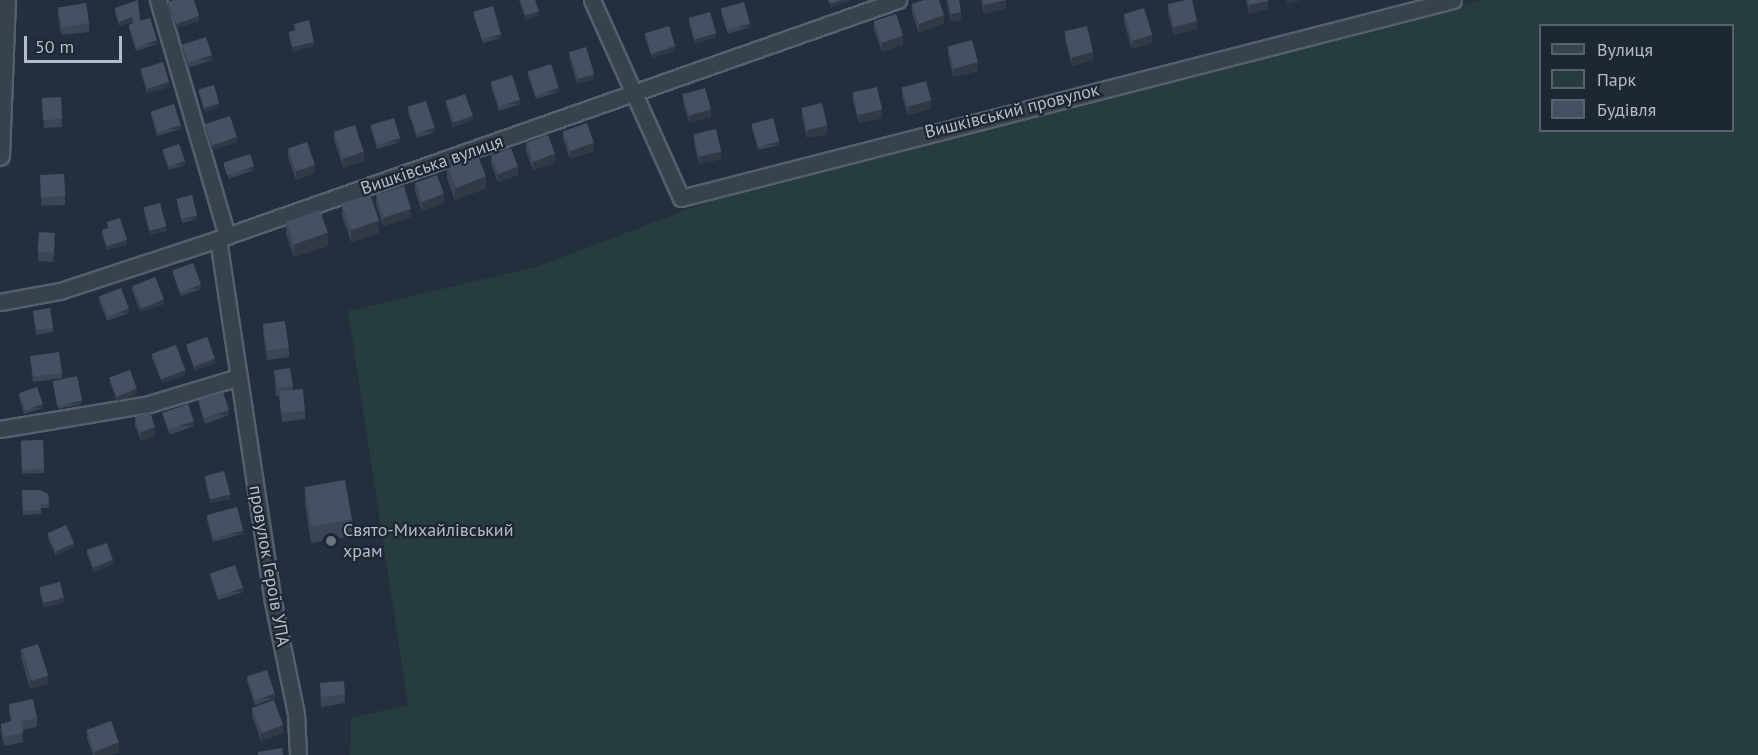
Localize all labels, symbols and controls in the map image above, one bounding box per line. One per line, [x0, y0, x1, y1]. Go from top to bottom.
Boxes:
scale bar [27, 24, 124, 62]
legend [1539, 24, 1734, 132]
text: 50 m [35, 35, 74, 58]
text: Вулиця [1597, 38, 1653, 61]
text: Парк [1597, 68, 1636, 91]
street label: Вишківський провулок [923, 79, 1101, 143]
text: Будівля [1597, 98, 1656, 121]
street label: Вишківська вулиця [358, 130, 506, 200]
street label: провулок Героїв УПА [244, 483, 294, 649]
place label: Свято-Михайлівський храм [343, 520, 513, 562]
marker: Свято-Михайлівський храм [324, 534, 338, 548]

